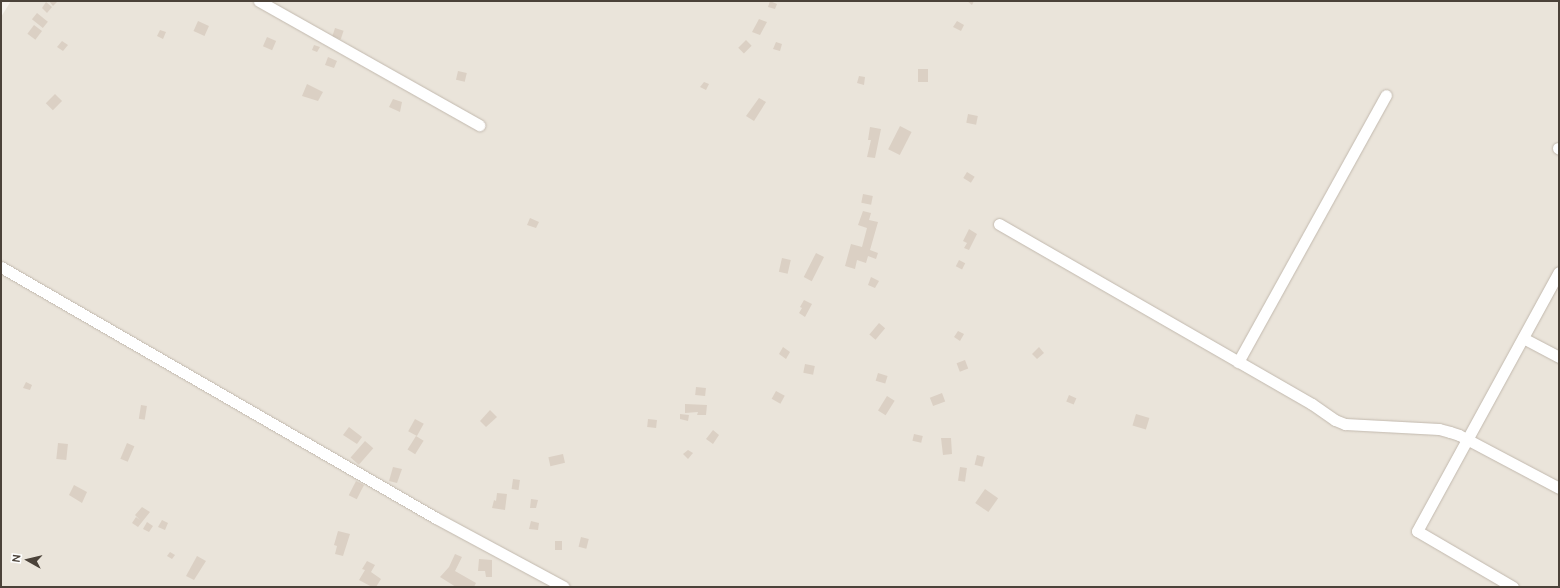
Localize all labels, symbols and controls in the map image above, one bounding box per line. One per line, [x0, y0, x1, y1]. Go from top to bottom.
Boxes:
north arrow [8, 540, 48, 580]
text: N [10, 553, 23, 563]

